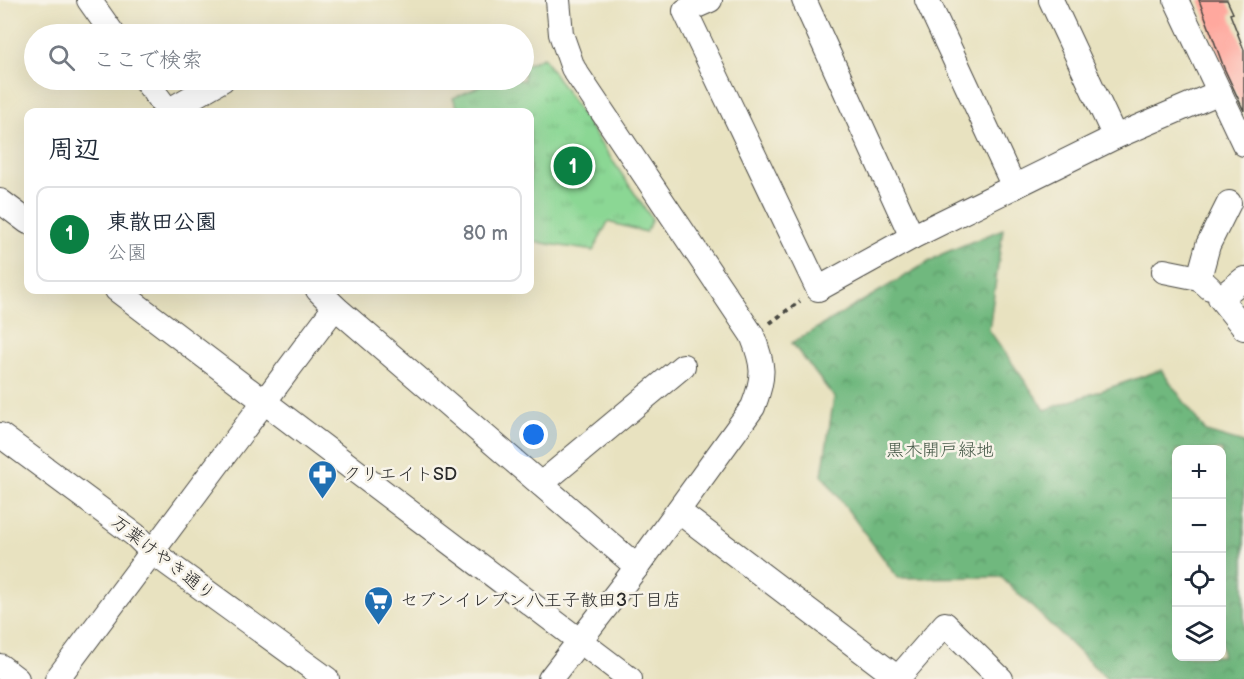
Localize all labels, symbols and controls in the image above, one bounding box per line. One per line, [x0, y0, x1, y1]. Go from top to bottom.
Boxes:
search box [24, 24, 534, 90]
icon: search [45, 41, 78, 74]
text: ここで検索 [93, 47, 203, 74]
text: 周辺 [48, 135, 100, 166]
pin: 1 [554, 144, 592, 188]
text: 東散田公園 [107, 209, 217, 236]
text: 1 [65, 222, 74, 246]
text: 80 m [463, 222, 508, 246]
text: 公園 [107, 241, 147, 265]
your location [519, 420, 548, 449]
park label: 黒木開戸緑地 [886, 440, 994, 461]
map controls [1172, 445, 1226, 661]
button: + [1172, 445, 1226, 499]
pharmacy icon: クリエイトSD [306, 458, 338, 500]
place label: クリエイトSD [343, 464, 457, 485]
button: − [1172, 499, 1226, 553]
street label: 万葉けやき通り [107, 511, 219, 605]
button: locate [1172, 553, 1226, 607]
supermarket icon: セブンイレブン八王子散田3丁目店 [363, 584, 395, 626]
place label: セブンイレブン八王子散田3丁目店 [400, 590, 681, 611]
button: layers [1172, 607, 1226, 661]

